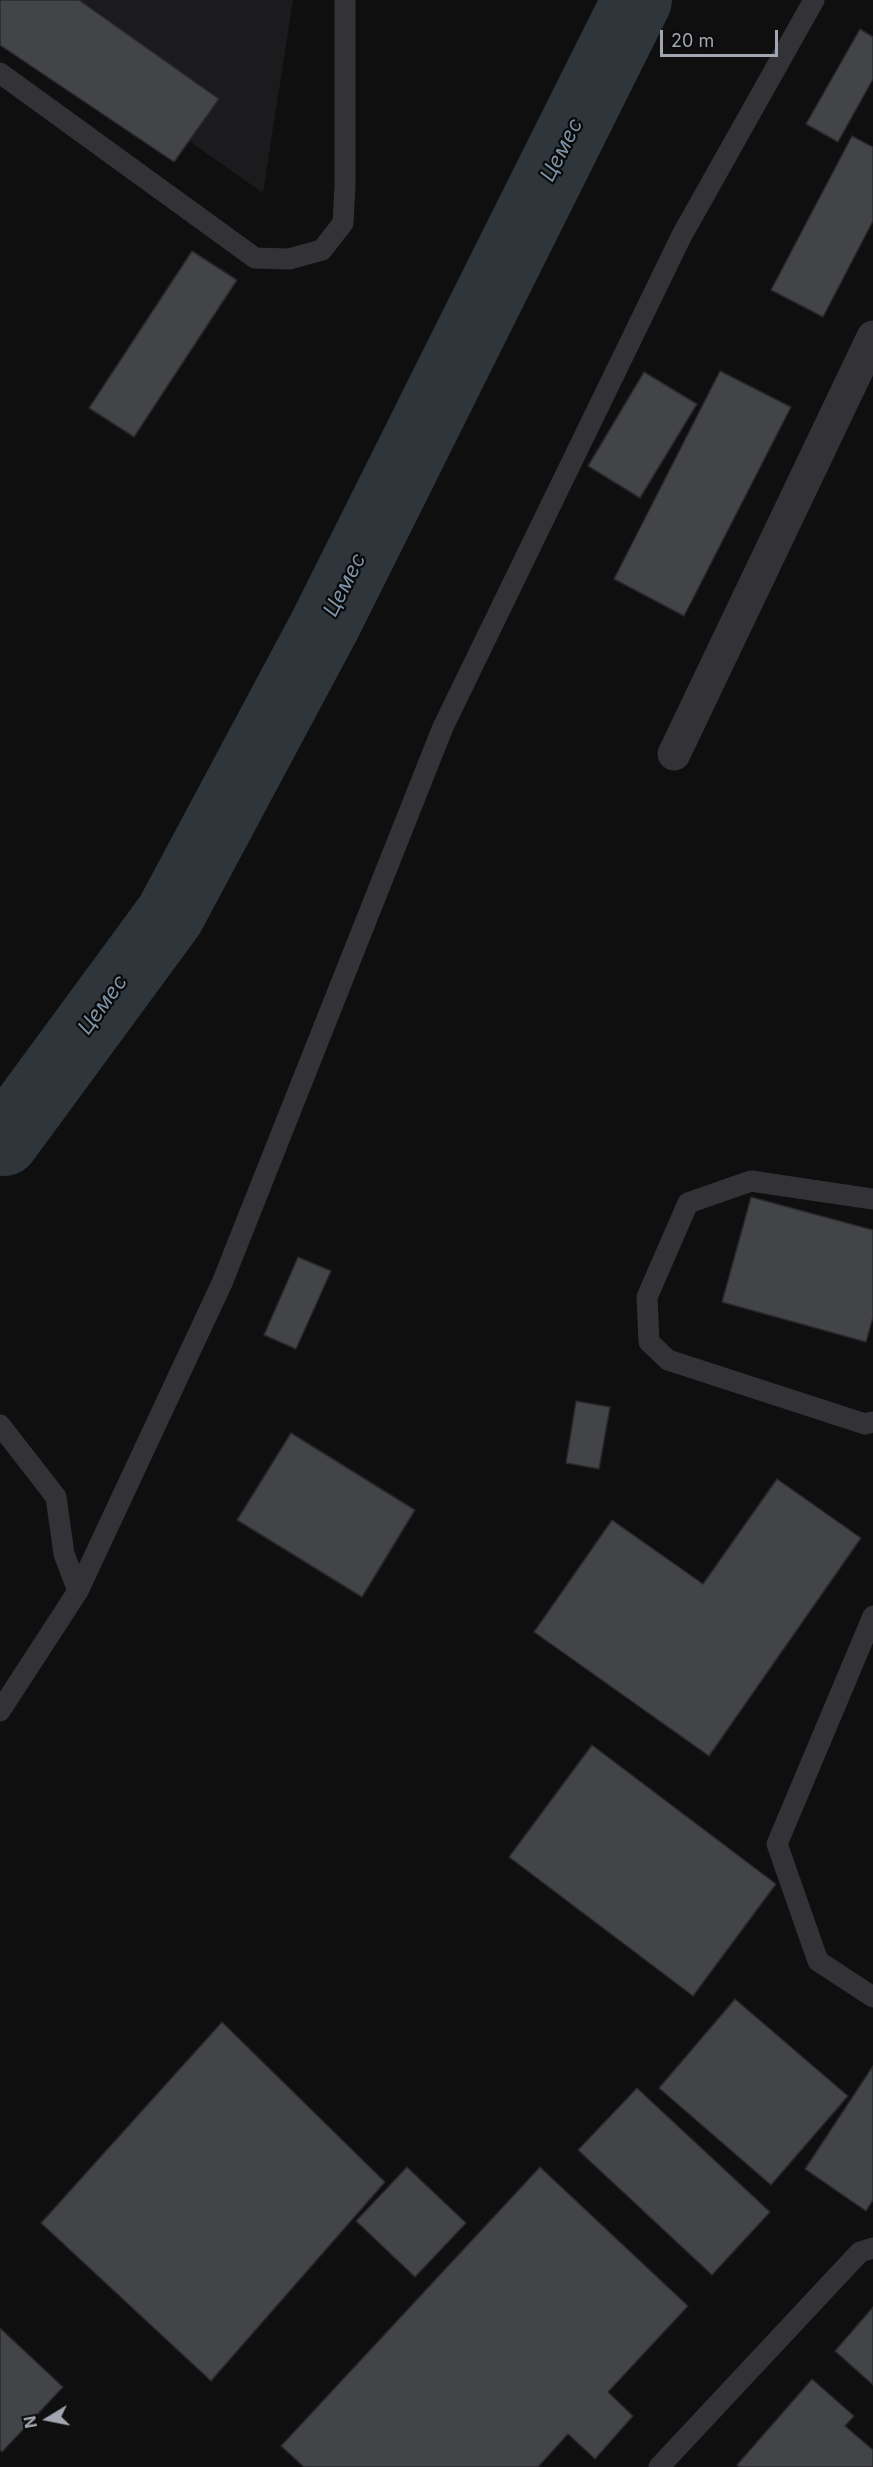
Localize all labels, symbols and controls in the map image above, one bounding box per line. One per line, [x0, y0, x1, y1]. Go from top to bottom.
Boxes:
scale bar [663, 18, 782, 56]
text: 20 m [671, 30, 714, 51]
water label: Цемес [535, 114, 589, 186]
water label: Цемес [318, 549, 372, 621]
water label: Цемес [73, 970, 133, 1040]
north arrow [18, 2389, 78, 2449]
text: N [19, 2414, 41, 2430]

